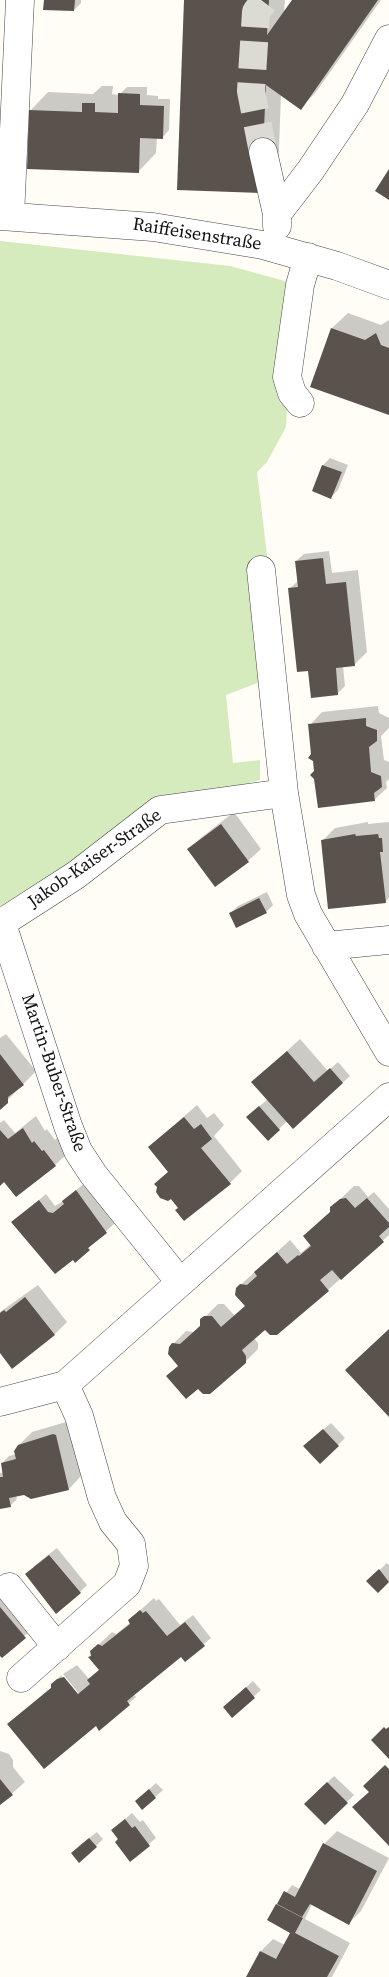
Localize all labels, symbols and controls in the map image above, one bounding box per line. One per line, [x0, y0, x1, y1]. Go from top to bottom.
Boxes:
street label: Raiffeisenstraße [131, 214, 263, 256]
street label: Jakob-Kaiser-Straße [24, 805, 166, 913]
street label: Martin-Buber-Straße [16, 991, 90, 1155]

